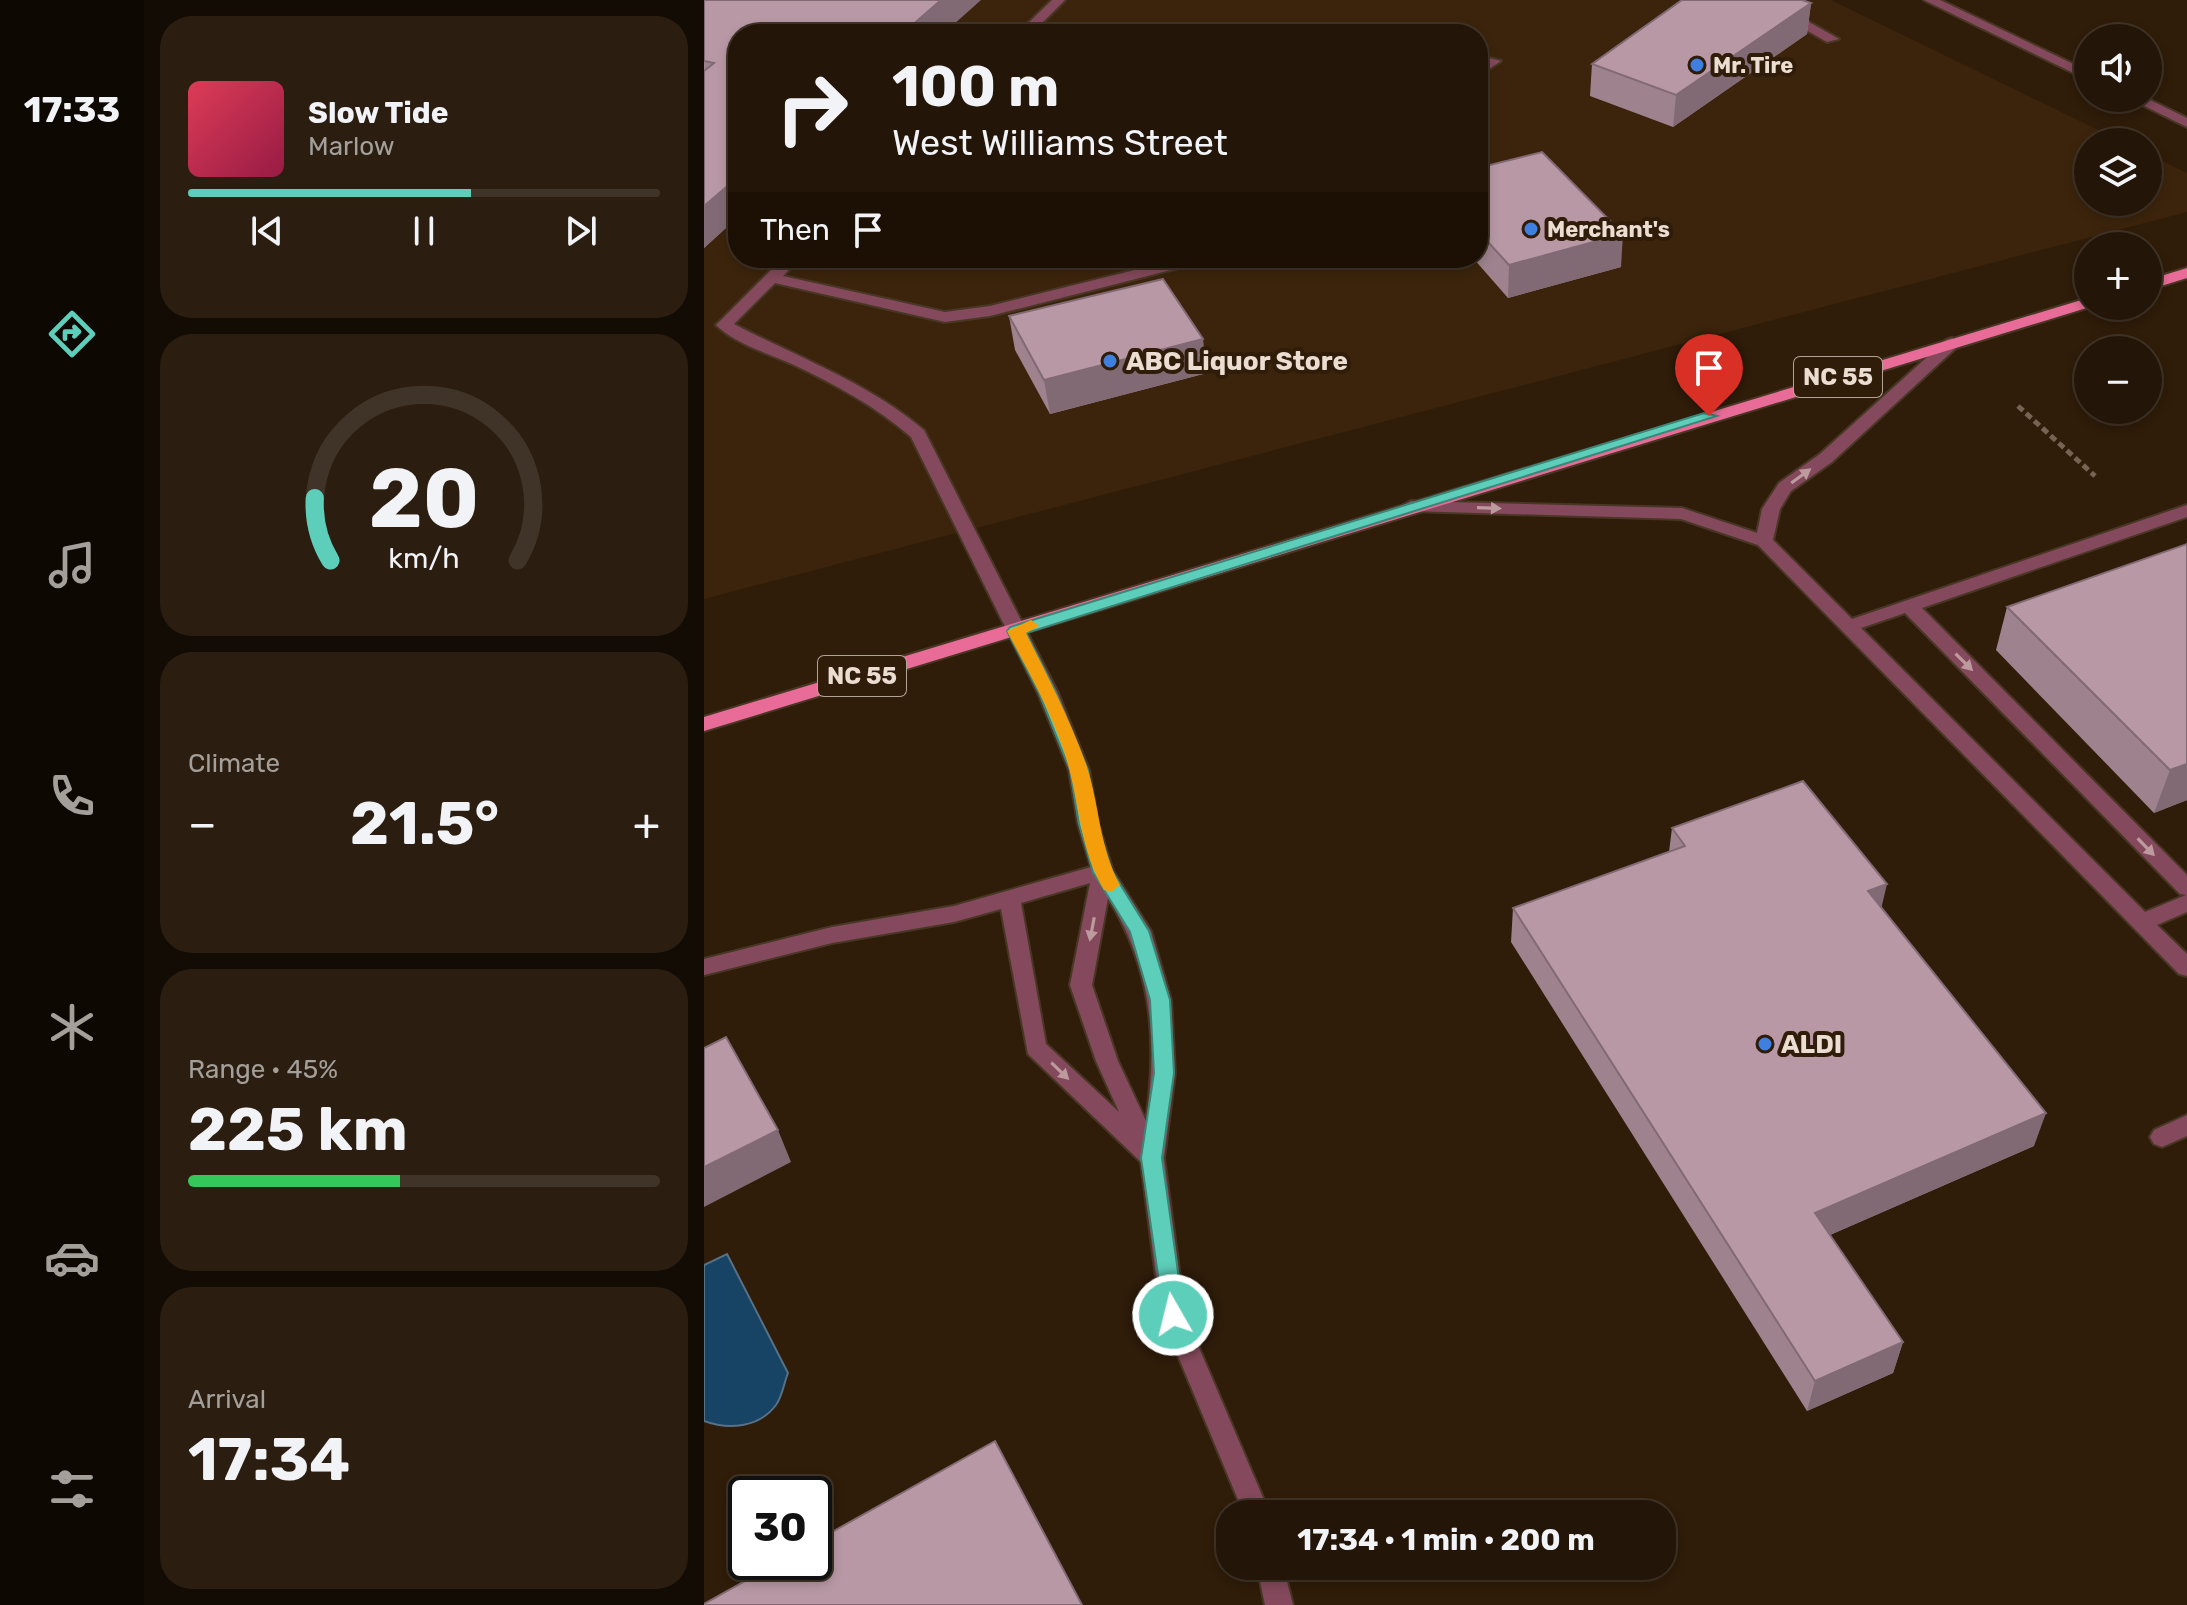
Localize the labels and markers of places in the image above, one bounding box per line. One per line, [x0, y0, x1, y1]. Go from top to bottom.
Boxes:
place label: Mr. Tire [1713, 52, 1793, 79]
marker: Mr. Tire [1688, 56, 1706, 74]
place label: Merchant's [1547, 216, 1670, 243]
marker: Merchant's [1522, 220, 1540, 238]
pin [1675, 334, 1743, 416]
place label: ABC Liquor Store [1126, 346, 1348, 377]
marker: ABC Liquor Store [1101, 352, 1119, 370]
place label: ALDI [1781, 1029, 1842, 1060]
marker: ALDI [1756, 1035, 1774, 1053]

